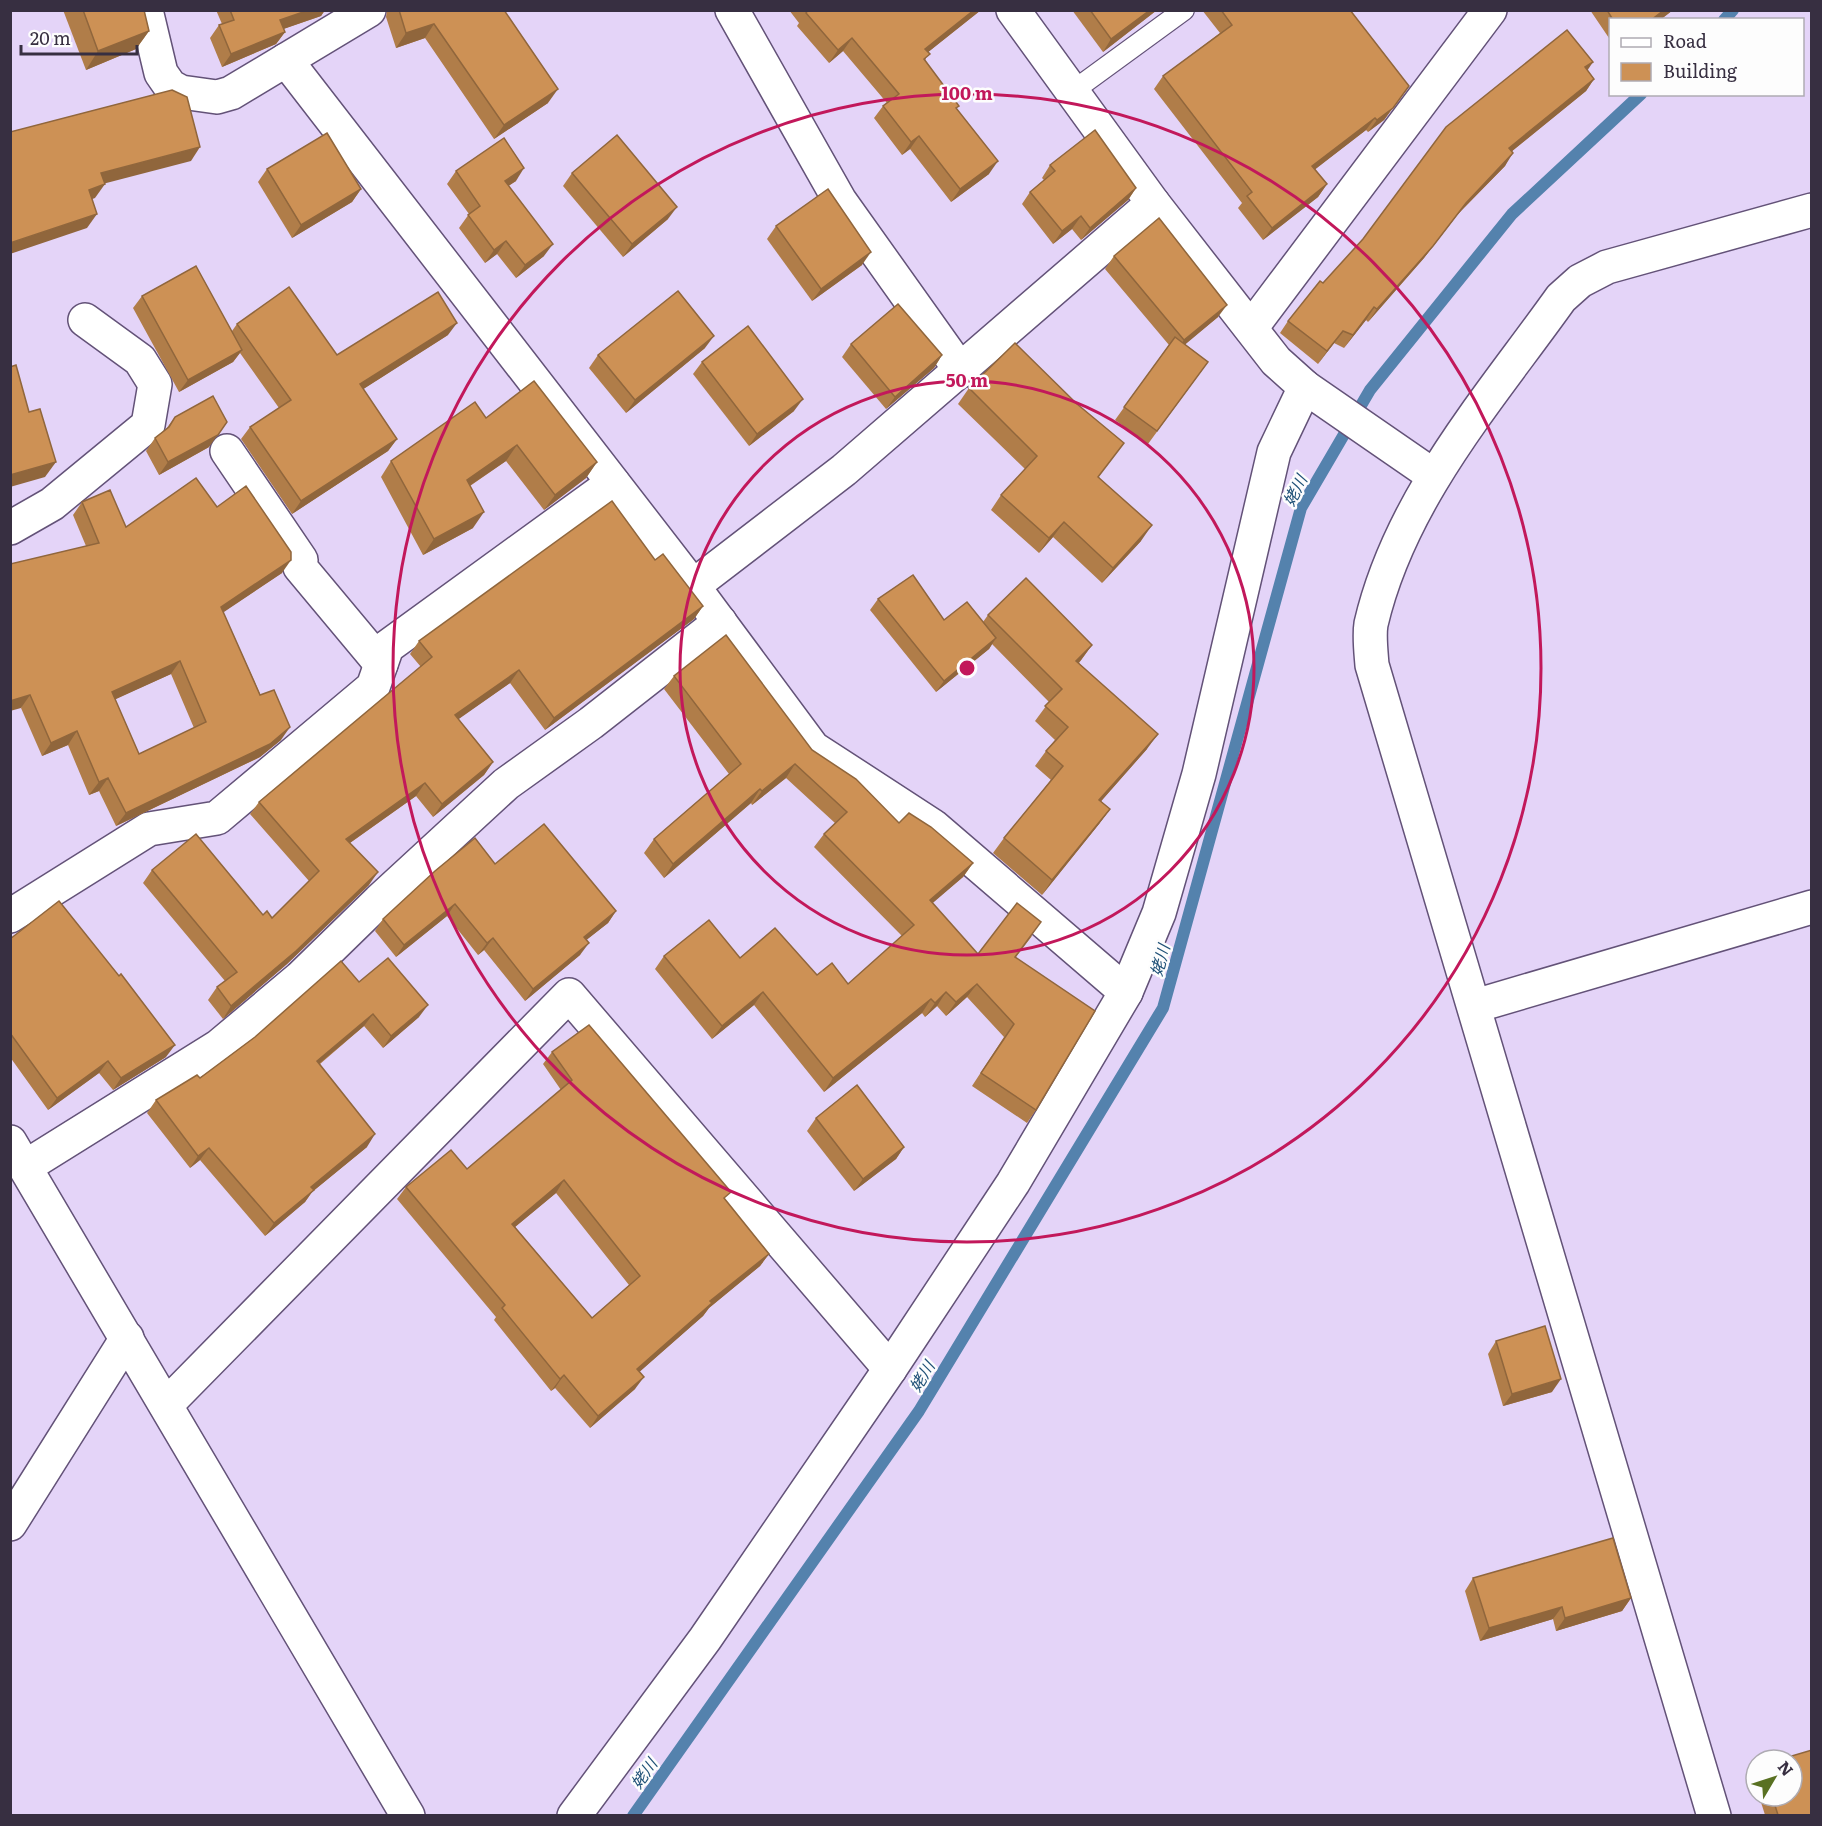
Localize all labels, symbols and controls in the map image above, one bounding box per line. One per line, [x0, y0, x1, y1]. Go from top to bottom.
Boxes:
scale bar [21, 18, 136, 56]
legend [1609, 18, 1804, 96]
text: 20 m [30, 24, 71, 51]
text: Road [1663, 27, 1707, 54]
text: Building [1663, 57, 1738, 84]
text: 100 m [941, 79, 993, 106]
text: 50 m [946, 366, 988, 393]
water label: 姥川 [1276, 469, 1313, 510]
centre of rings [957, 658, 977, 678]
water label: 姥川 [1143, 940, 1175, 979]
water label: 姥川 [902, 1354, 941, 1396]
north arrow [1744, 1748, 1804, 1808]
water label: 姥川 [624, 1751, 663, 1793]
text: N [1773, 1755, 1800, 1781]

